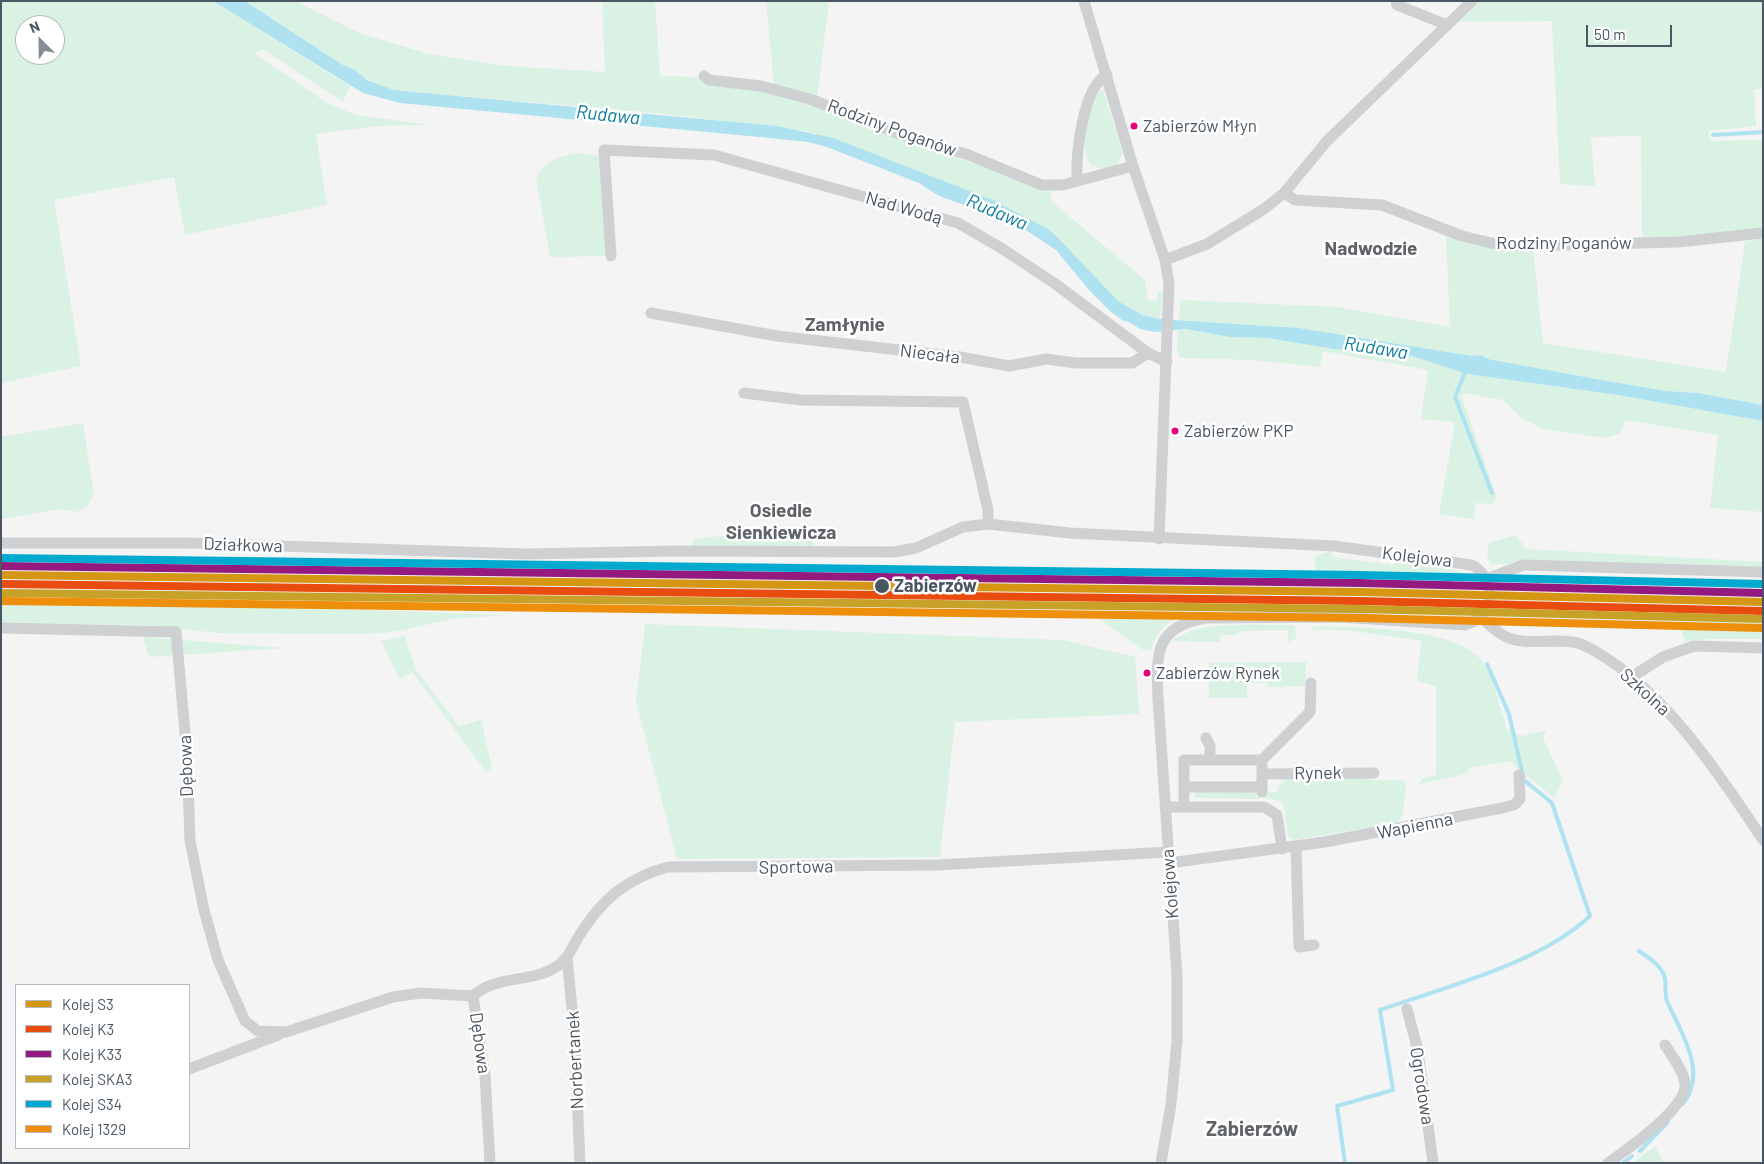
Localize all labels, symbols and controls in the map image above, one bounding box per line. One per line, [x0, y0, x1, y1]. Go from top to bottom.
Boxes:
north arrow [15, 15, 65, 65]
scale bar [1589, 15, 1675, 47]
text: N [27, 17, 42, 36]
text: 50 m [1594, 25, 1626, 43]
street label: Rodziny Poganów [825, 95, 959, 161]
water label: Rudawa [575, 100, 641, 130]
place label: Zabierzów Młyn [1143, 116, 1257, 136]
marker: Zabierzów Młyn [1129, 121, 1139, 131]
street label: Nad Wodą [863, 187, 945, 229]
water label: Rudawa [963, 189, 1031, 235]
street label: Rodziny Poganów [1496, 232, 1632, 254]
district label: Nadwodzie [1325, 238, 1417, 260]
district label: Zamłynie [805, 314, 885, 336]
water label: Rudawa [1343, 332, 1409, 364]
street label: Niecała [899, 340, 961, 368]
place label: Zabierzów PKP [1184, 421, 1293, 441]
marker: Zabierzów PKP [1170, 426, 1180, 436]
district label: Osiedle Sienkiewicza [726, 500, 836, 544]
street label: Działkowa [203, 533, 283, 557]
street label: Kolejowa [1381, 542, 1453, 572]
place label: Zabierzów [894, 575, 977, 597]
marker: Zabierzów [873, 577, 891, 595]
place label: Zabierzów Rynek [1156, 663, 1280, 683]
street label: Szkolna [1615, 664, 1675, 720]
marker: Zabierzów Rynek [1142, 668, 1152, 678]
street label: Dębowa [174, 735, 198, 797]
street label: Rynek [1294, 762, 1342, 784]
street label: Wapienna [1375, 808, 1455, 844]
street label: Kolejowa [1157, 848, 1183, 920]
street label: Sportowa [758, 856, 834, 878]
legend [15, 984, 190, 1149]
text: Kolej S3 [62, 995, 114, 1013]
street label: Norbertanek [562, 1010, 588, 1110]
street label: Dębowa [465, 1011, 495, 1075]
text: Kolej K3 [62, 1020, 114, 1038]
text: Kolej K33 [62, 1045, 122, 1063]
street label: Ogrodowa [1405, 1046, 1439, 1126]
text: Kolej SKA3 [62, 1070, 132, 1088]
text: Kolej S34 [62, 1095, 122, 1113]
district label: Zabierzów [1206, 1117, 1298, 1141]
text: Kolej 1329 [62, 1120, 126, 1138]

